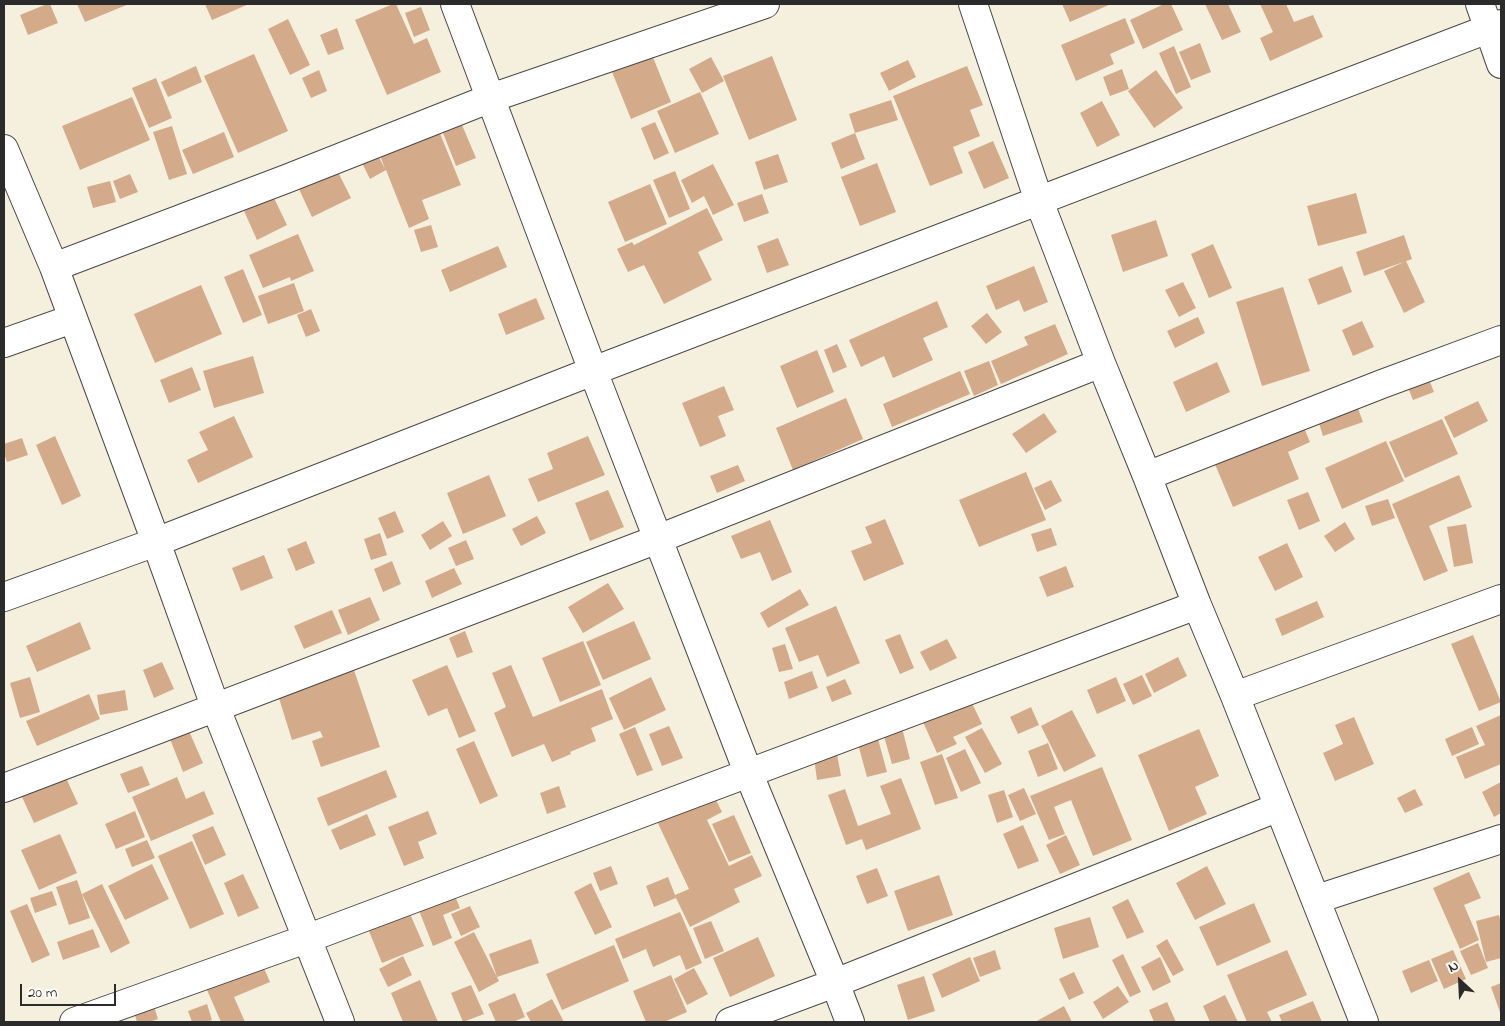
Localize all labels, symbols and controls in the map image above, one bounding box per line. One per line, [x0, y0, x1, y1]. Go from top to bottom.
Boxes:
text: N [1445, 955, 1462, 978]
north arrow [1435, 956, 1485, 1006]
scale bar [22, 974, 119, 1006]
text: 20 m [28, 982, 57, 1004]

